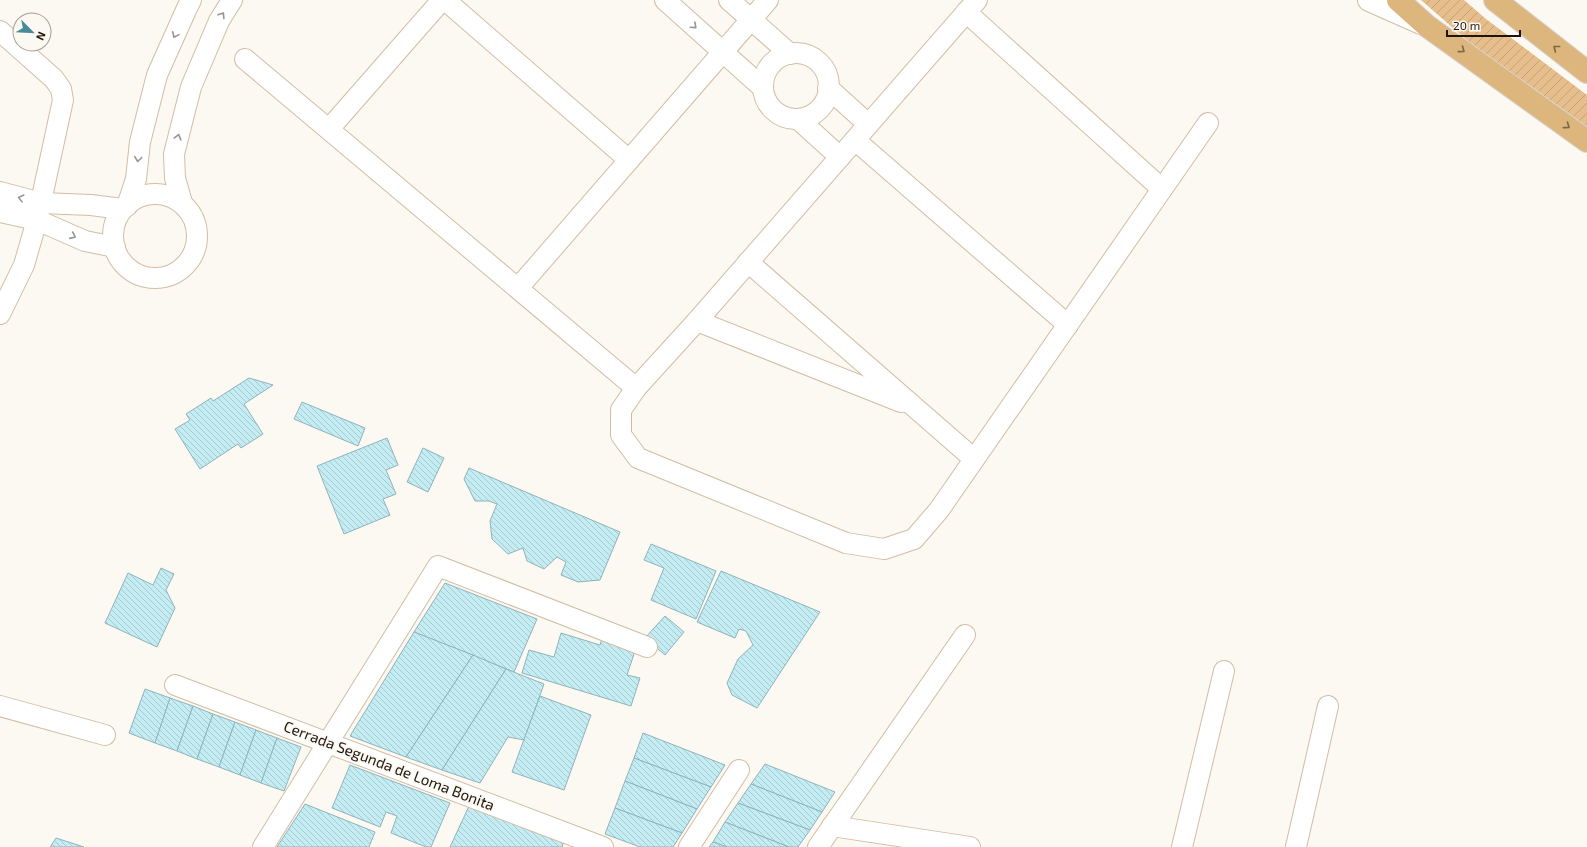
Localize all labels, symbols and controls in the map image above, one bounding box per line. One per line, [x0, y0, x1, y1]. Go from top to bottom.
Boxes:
north arrow [12, 12, 52, 52]
one-way arrow [217, 12, 225, 19]
scale bar [1447, 12, 1520, 38]
text: 20 m [1453, 18, 1480, 32]
one-way arrow [689, 21, 696, 28]
text: N [34, 30, 49, 43]
one-way arrow [171, 32, 179, 39]
one-way arrow [1457, 46, 1464, 53]
one-way arrow [1554, 46, 1561, 53]
one-way arrow [1563, 121, 1570, 129]
one-way arrow [174, 134, 182, 141]
one-way arrow [134, 156, 143, 162]
one-way arrow [17, 194, 24, 202]
one-way arrow [69, 231, 76, 239]
street label: Cerrada Segunda de Loma Bonita [281, 716, 497, 814]

